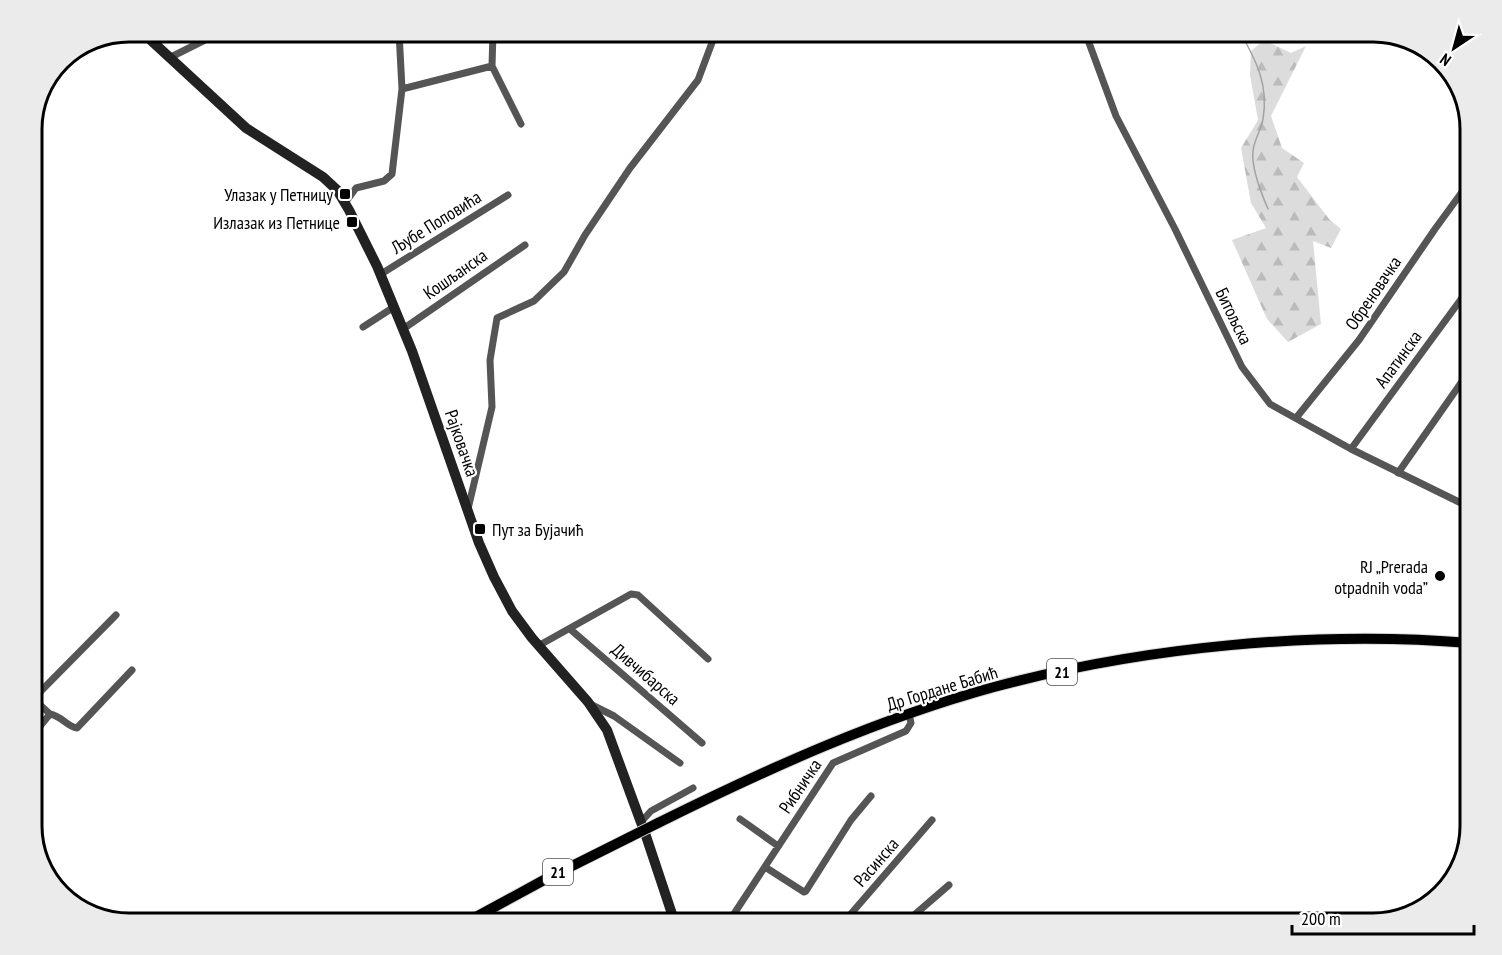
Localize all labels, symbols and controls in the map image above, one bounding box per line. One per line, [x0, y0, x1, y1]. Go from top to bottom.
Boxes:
north arrow [1424, 18, 1484, 78]
text: N [1436, 50, 1455, 71]
place label: Улазак у Петницу [224, 183, 333, 206]
street label: Љубе Поповића [386, 185, 485, 259]
marker: Улазак у Петницу [338, 187, 352, 201]
place label: Излазак из Петнице [213, 211, 340, 234]
marker: Излазак из Петнице [345, 215, 359, 229]
street label: Кошљанска [419, 244, 491, 304]
street label: Обреновачка [1340, 252, 1406, 334]
street label: Битољска [1210, 284, 1258, 348]
street label: Апатинска [1369, 326, 1427, 392]
street label: Рајковачка [440, 407, 484, 479]
place label: Пут за Бујачић [492, 518, 584, 541]
marker: Пут за Бујачић [473, 522, 487, 536]
place label: RJ „Prerada otpadnih voda” [1334, 555, 1428, 599]
marker: RJ „Prerada otpadnih voda” [1433, 569, 1447, 583]
street label: Дивчибарска [607, 638, 685, 710]
road number: 21 [1047, 659, 1077, 685]
street label: Др Гордане Бабић [884, 660, 1000, 716]
street label: Рибничка [774, 755, 826, 817]
street label: Расинска [848, 833, 904, 891]
road number: 21 [543, 859, 573, 885]
scale bar [1292, 898, 1474, 936]
text: 200 m [1301, 907, 1341, 930]

